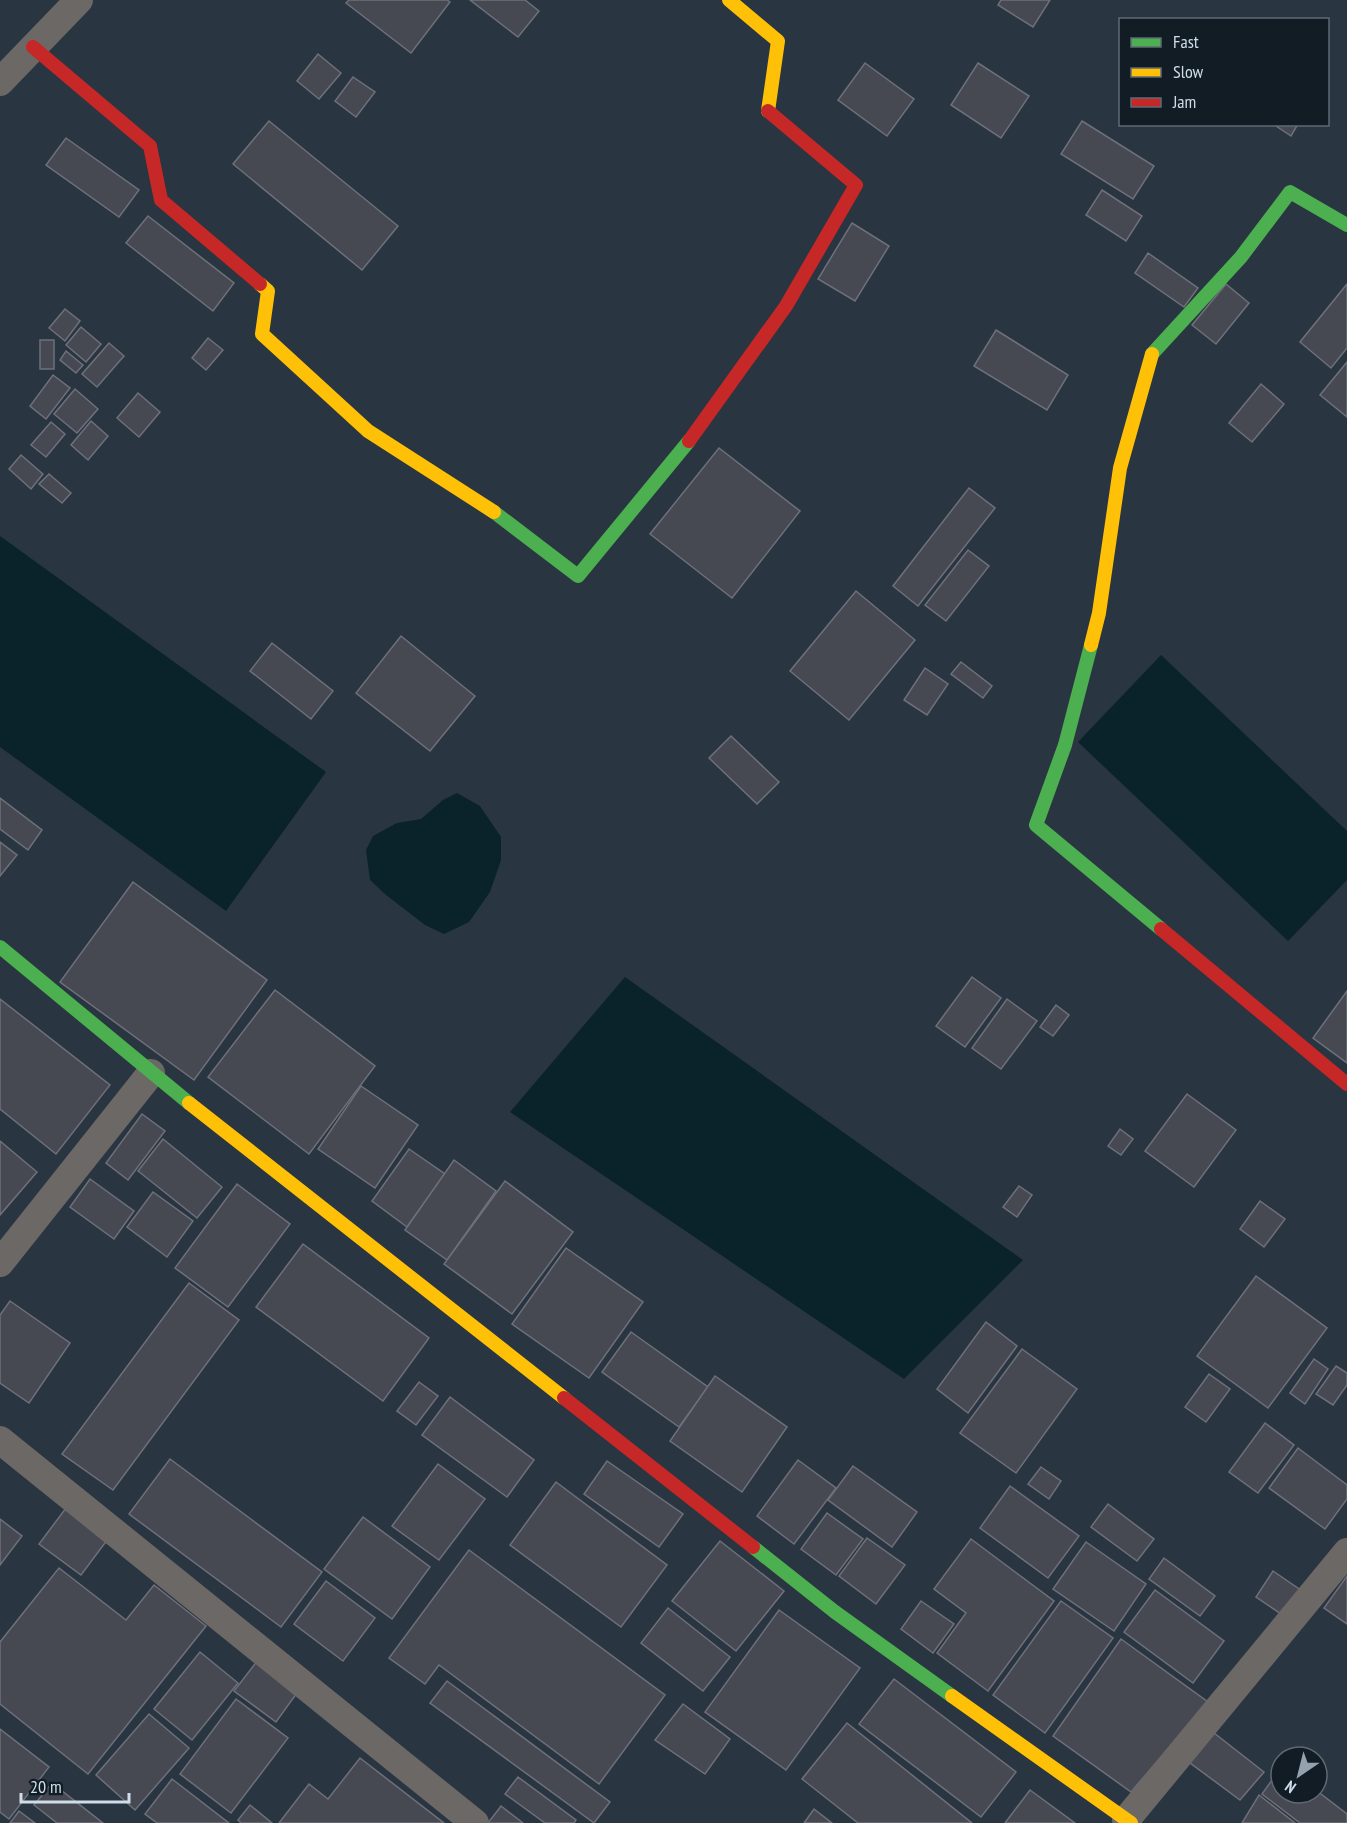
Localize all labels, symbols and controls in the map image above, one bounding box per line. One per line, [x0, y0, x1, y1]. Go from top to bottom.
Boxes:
legend [1119, 18, 1329, 126]
text: Fast [1173, 30, 1199, 53]
text: Slow [1173, 60, 1204, 83]
text: Jam [1172, 90, 1196, 113]
north arrow [1269, 1745, 1329, 1805]
scale bar [21, 1766, 129, 1804]
text: 20 m [30, 1775, 62, 1798]
text: N [1281, 1777, 1300, 1798]

